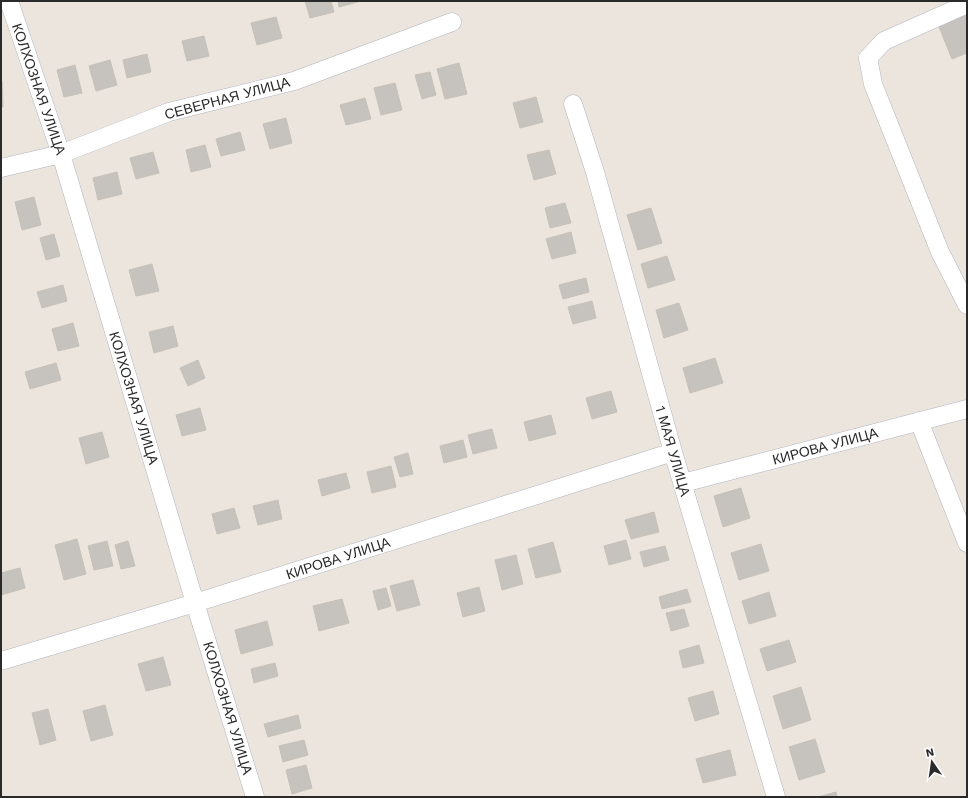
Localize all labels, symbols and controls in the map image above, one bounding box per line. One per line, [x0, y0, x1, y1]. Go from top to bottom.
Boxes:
street label: КОЛХОЗНАЯ УЛИЦА [9, 21, 69, 157]
street label: СЕВЕРНАЯ УЛИЦА [163, 73, 292, 122]
street label: КОЛХОЗНАЯ УЛИЦА [106, 330, 162, 467]
street label: 1 МАЯ УЛИЦА [652, 404, 694, 499]
street label: КИРОВА УЛИЦА [771, 424, 880, 468]
street label: КИРОВА УЛИЦА [284, 533, 393, 582]
street label: КОЛХОЗНАЯ УЛИЦА [200, 640, 256, 777]
north arrow [912, 742, 952, 782]
text: N [924, 745, 935, 760]

